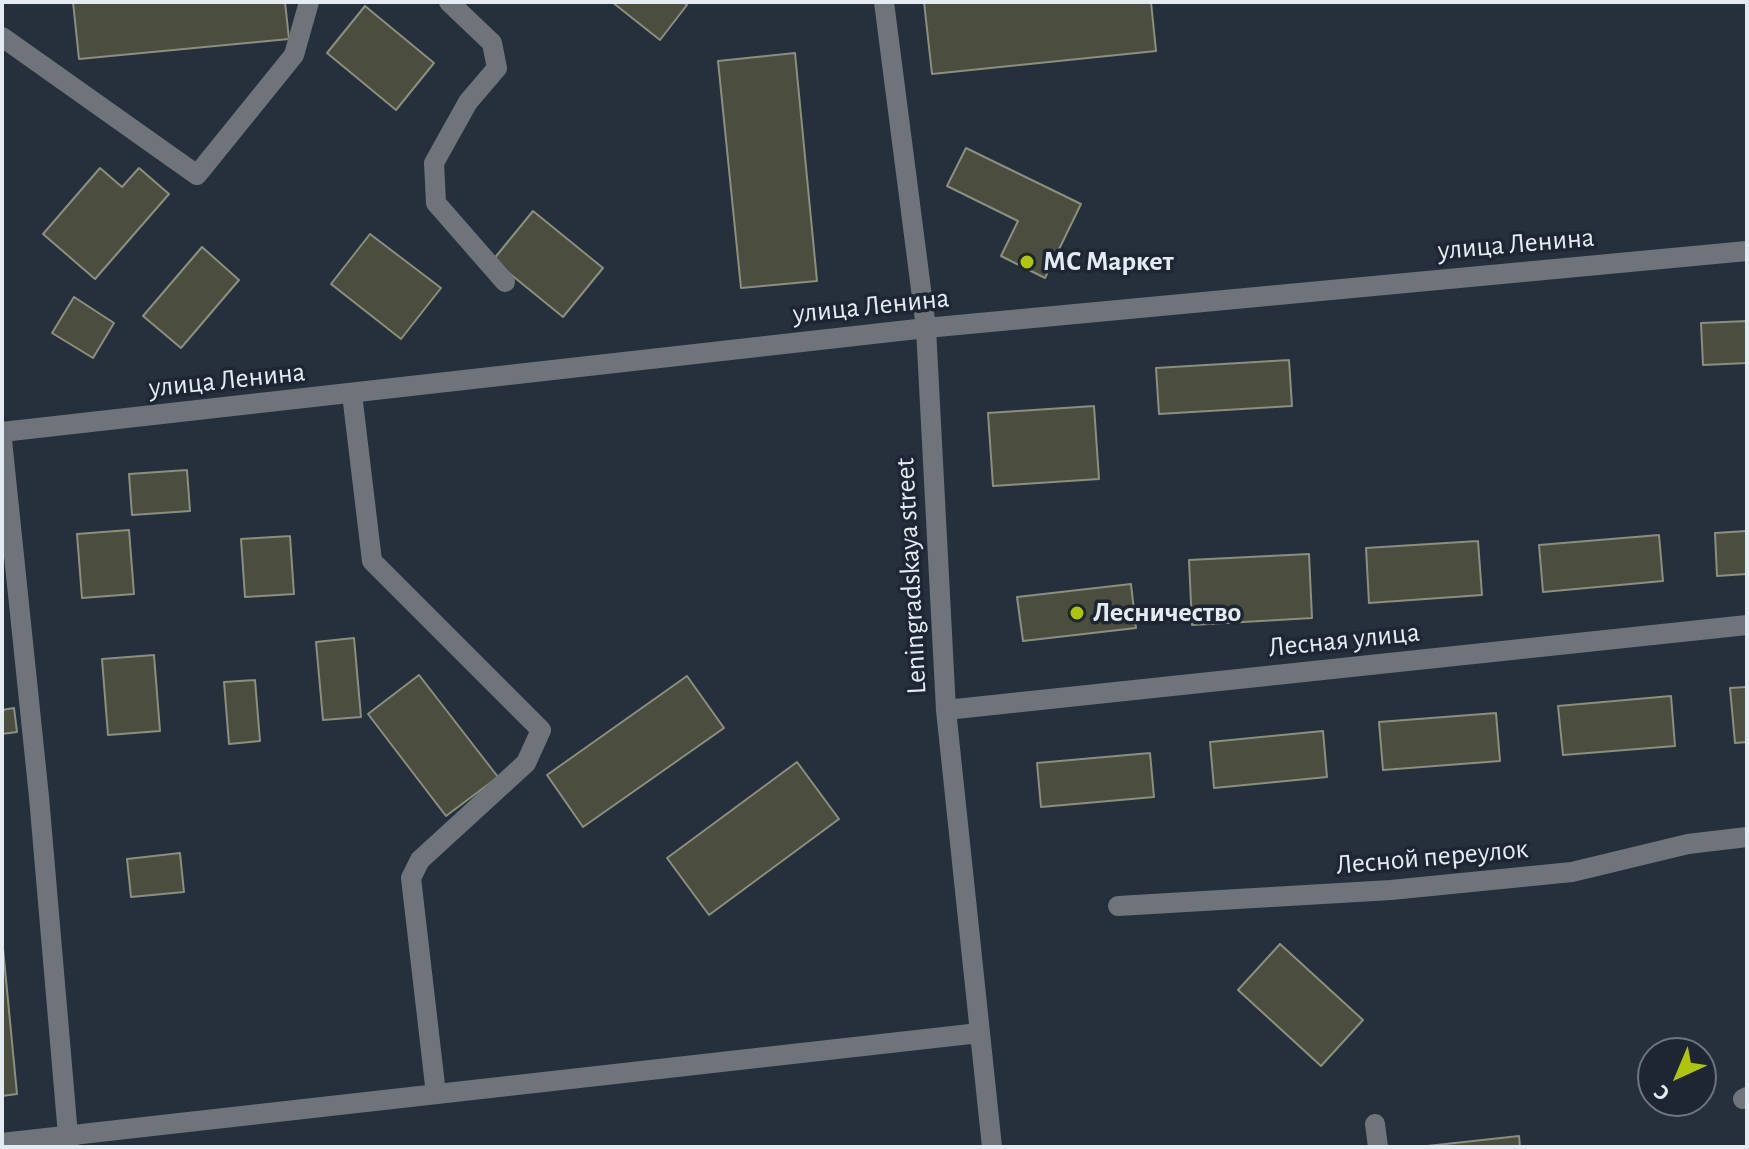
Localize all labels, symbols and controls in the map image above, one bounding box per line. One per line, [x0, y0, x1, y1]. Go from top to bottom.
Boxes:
street label: улица Ленина [1436, 220, 1596, 268]
place label: МС Маркет [1043, 245, 1174, 279]
marker: МС Маркет [1018, 253, 1036, 271]
street label: улица Ленина [791, 281, 951, 331]
street label: улица Ленина [147, 355, 307, 405]
street label: Leningradskaya street [888, 457, 934, 695]
place label: Лесничество [1093, 596, 1241, 630]
marker: Лесничество [1068, 604, 1086, 622]
street label: Лесная улица [1267, 615, 1421, 665]
street label: Лесной переулок [1335, 832, 1529, 882]
north arrow [1637, 1037, 1717, 1117]
text: С [1650, 1081, 1674, 1105]

